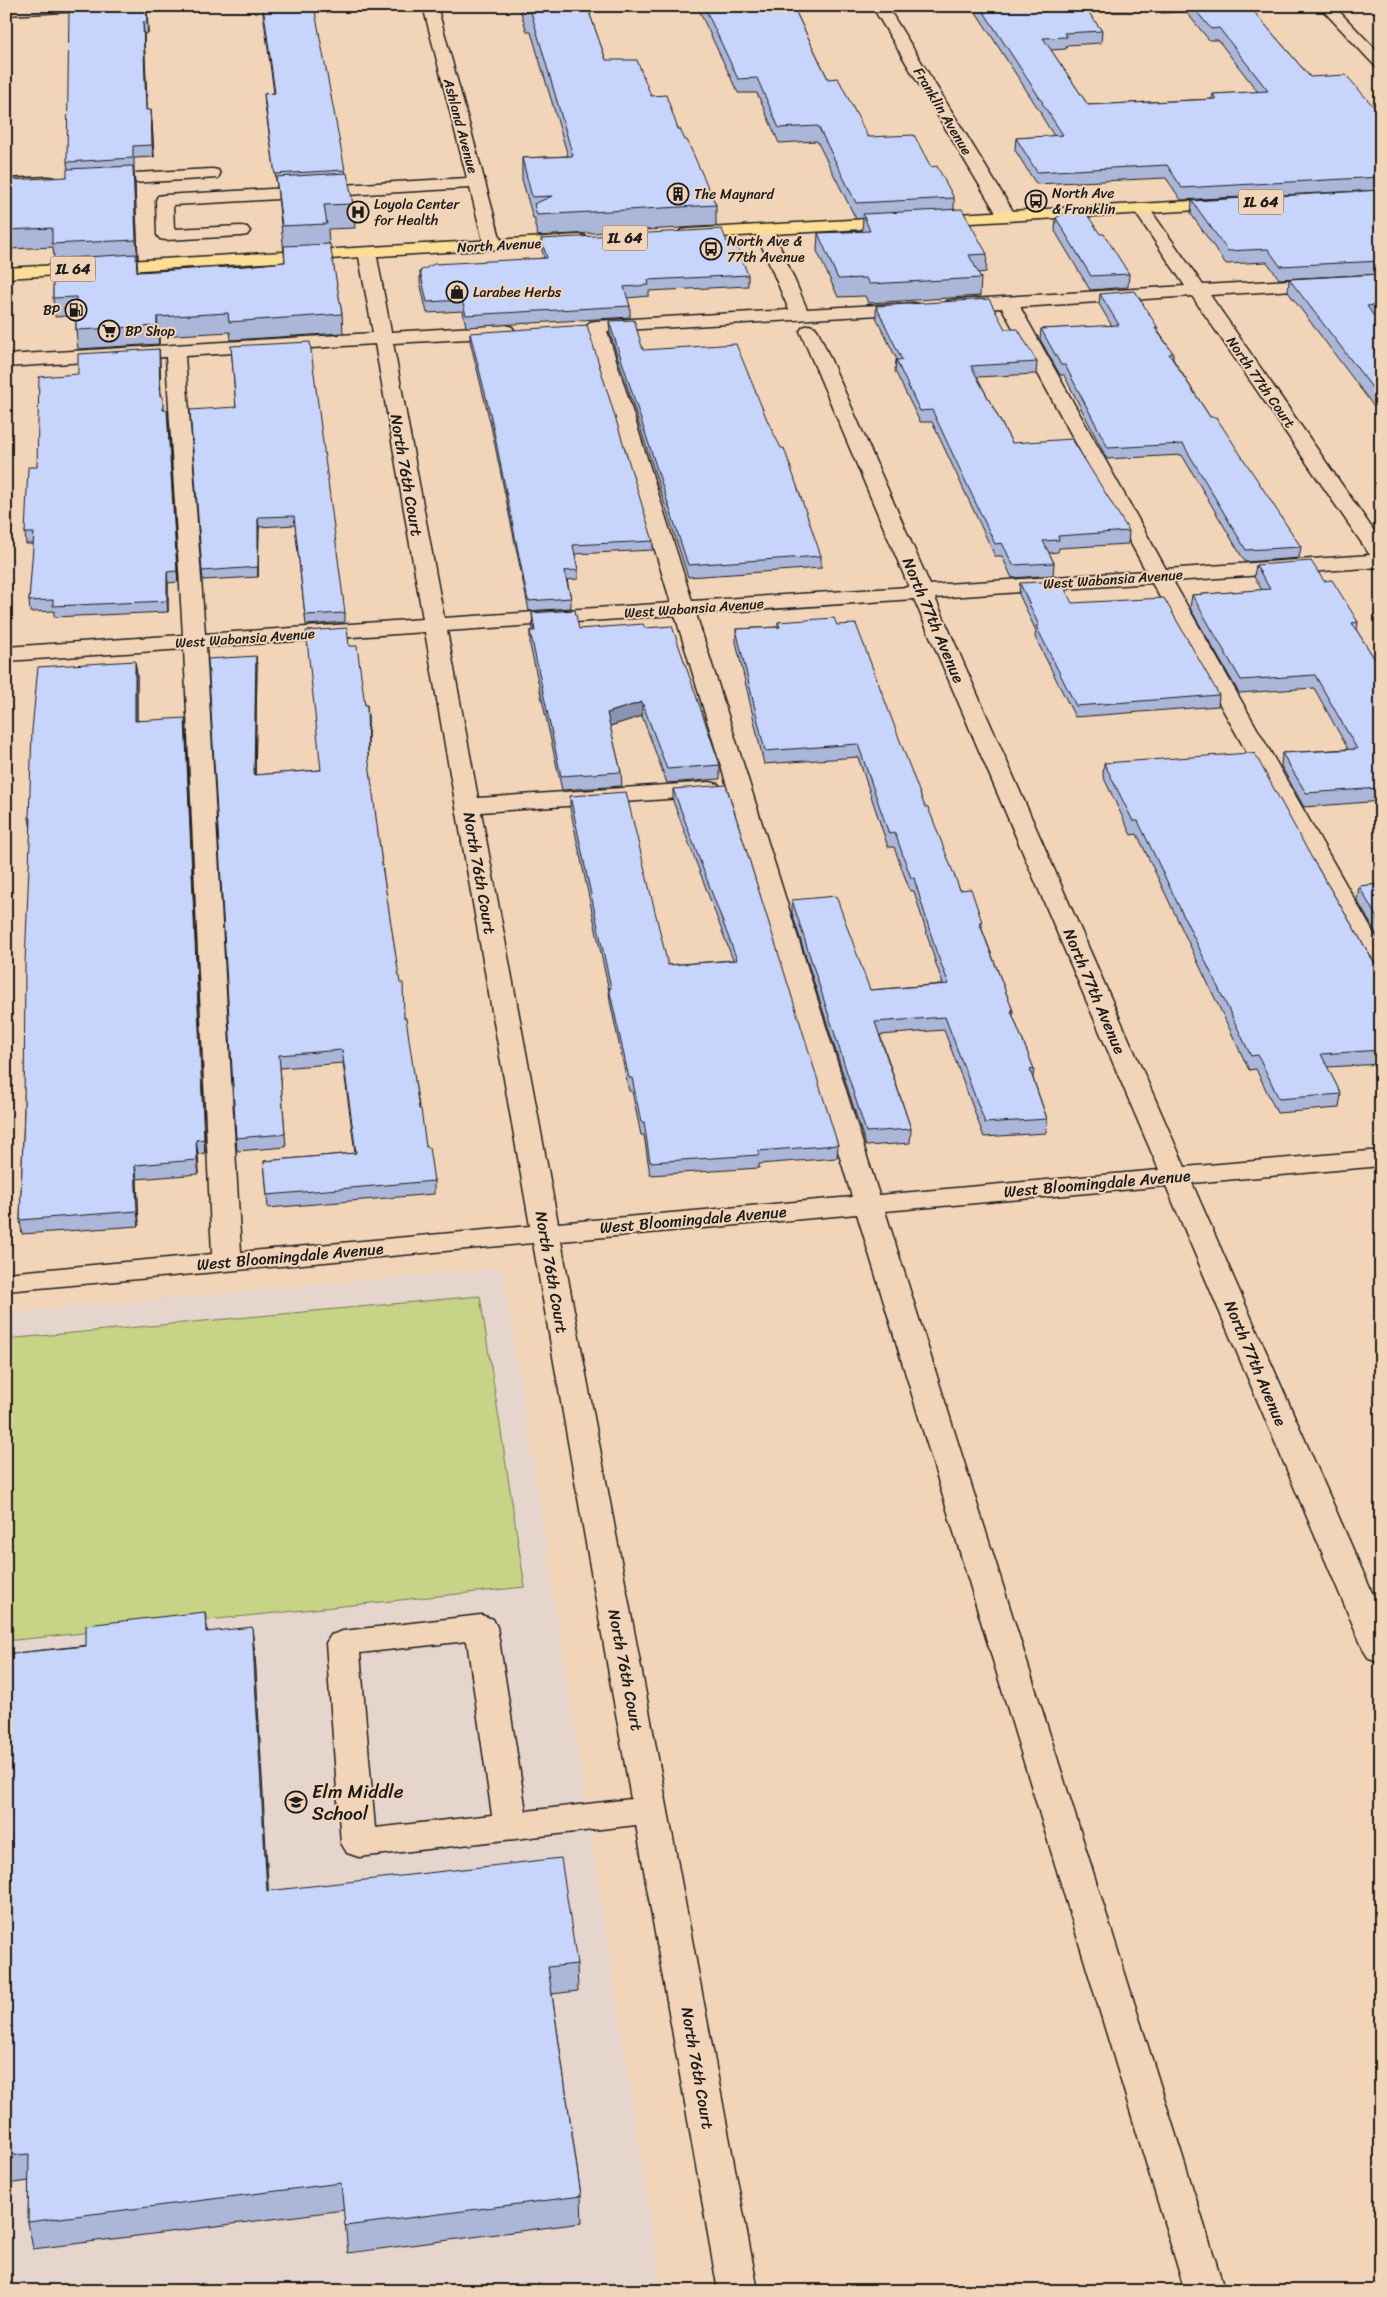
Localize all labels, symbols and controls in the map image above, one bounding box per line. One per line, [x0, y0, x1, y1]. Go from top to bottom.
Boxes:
street label: Franklin Avenue [906, 62, 979, 160]
street label: Ashland Avenue [436, 75, 485, 177]
place label: North Ave & Franklin [1052, 181, 1116, 222]
building icon: The Maynard [666, 182, 690, 206]
place label: The Maynard [694, 182, 776, 207]
bus stop icon: North Ave & Franklin [1024, 189, 1048, 213]
road number: IL 64 [1238, 190, 1284, 214]
place label: Loyola Center for Health [374, 192, 460, 233]
hospital icon: Loyola Center for Health [346, 200, 370, 224]
road number: IL 64 [602, 226, 648, 250]
place label: North Ave & 77th Avenue [727, 229, 805, 270]
street label: North Avenue [456, 231, 542, 260]
bus stop icon: North Ave & 77th Avenue [699, 237, 723, 261]
road number: IL 64 [50, 256, 96, 282]
shop icon: Larabee Herbs [445, 280, 469, 304]
place label: Larabee Herbs [473, 280, 562, 305]
place label: BP [43, 298, 61, 323]
fuel station icon: BP [64, 298, 88, 322]
supermarket icon: BP Shop [97, 319, 121, 343]
place label: BP Shop [125, 319, 176, 344]
street label: North 77th Court [1219, 331, 1302, 434]
street label: North 76th Court [382, 412, 431, 538]
street label: North 77th Avenue [894, 553, 973, 688]
street label: West Wabansia Avenue [1042, 562, 1184, 597]
street label: West Wabansia Avenue [623, 591, 765, 626]
street label: West Wabansia Avenue [174, 621, 316, 656]
street label: North 76th Court [455, 810, 504, 936]
street label: North 77th Avenue [1055, 924, 1134, 1059]
street label: West Bloomingdale Avenue [1002, 1161, 1192, 1206]
street label: West Bloomingdale Avenue [598, 1197, 788, 1242]
street label: North 76th Court [527, 1209, 576, 1335]
street label: West Bloomingdale Avenue [195, 1234, 385, 1279]
street label: North 77th Avenue [1216, 1296, 1295, 1431]
street label: North 76th Court [600, 1607, 652, 1733]
place label: Elm Middle School [312, 1775, 404, 1830]
school or university icon: Elm Middle School [284, 1790, 308, 1814]
street label: North 76th Court [673, 2005, 722, 2131]

